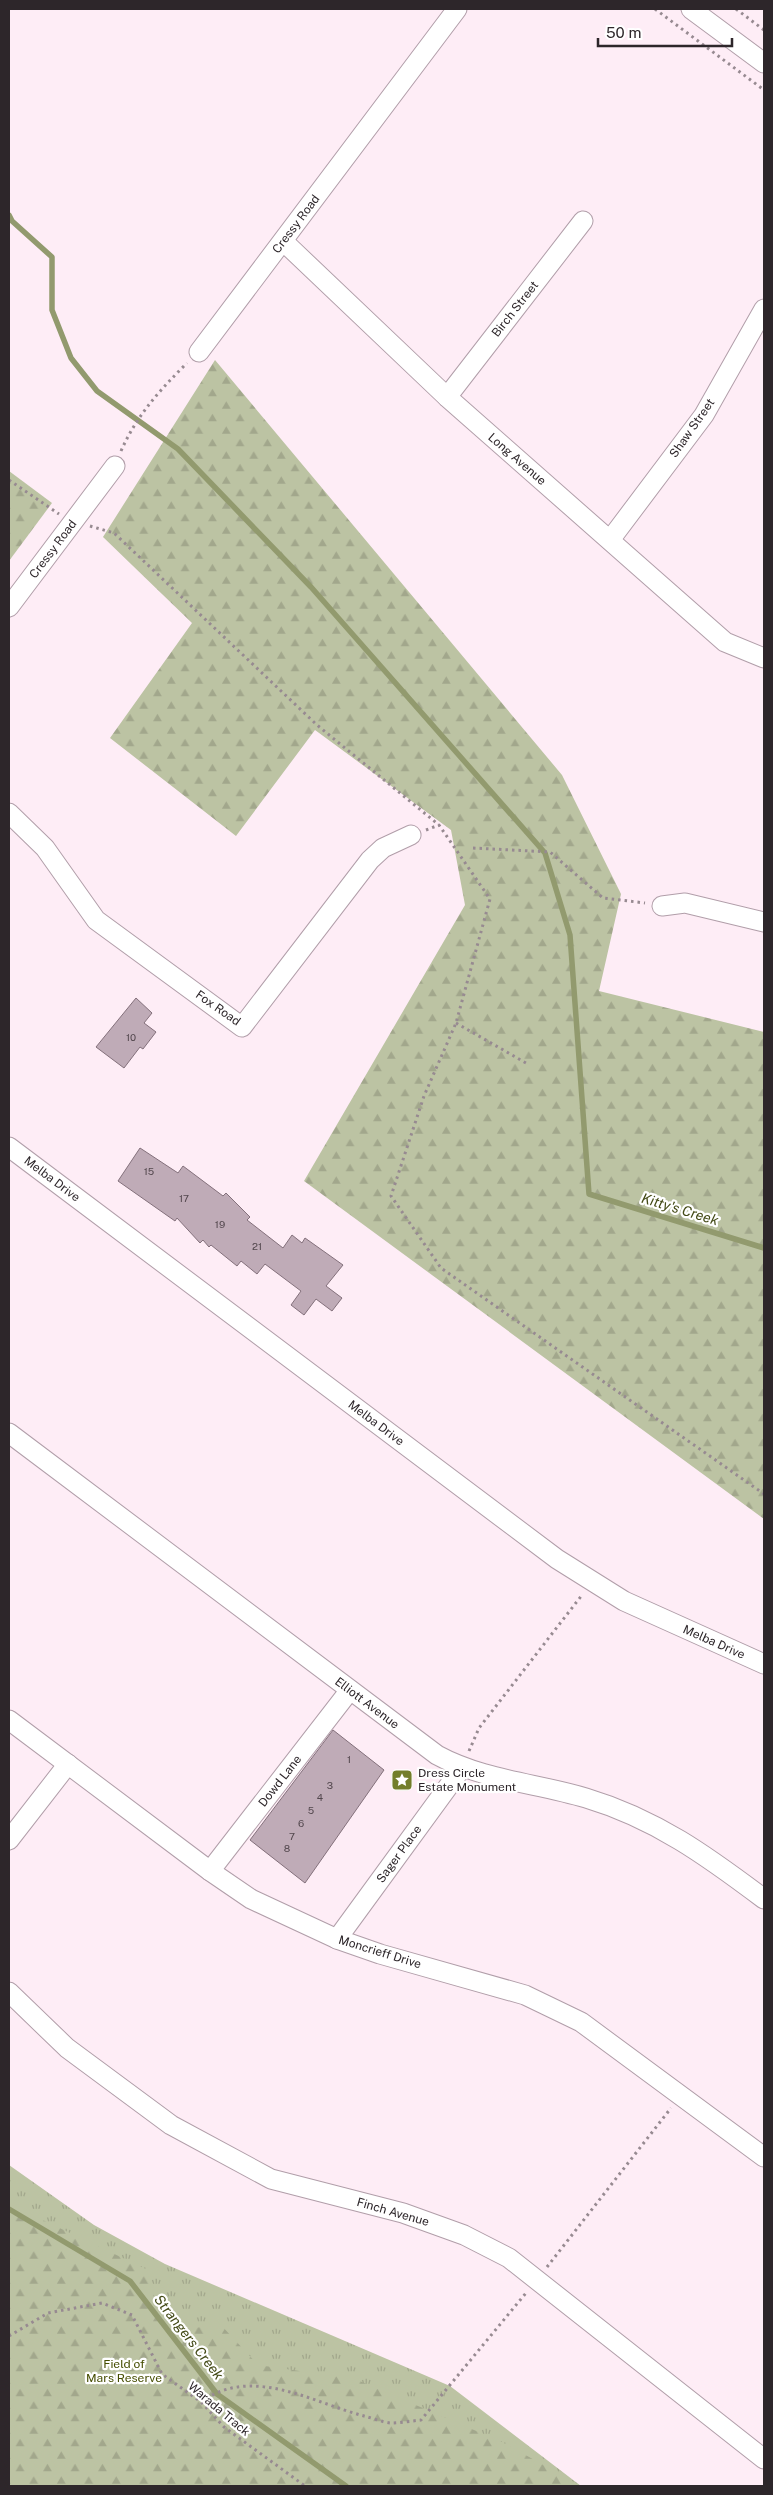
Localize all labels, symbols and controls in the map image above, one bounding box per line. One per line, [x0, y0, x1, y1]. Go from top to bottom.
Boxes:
scale bar [598, 15, 732, 47]
text: 50 m [606, 24, 641, 41]
street label: Cressy Road [270, 192, 322, 256]
street label: Birch Street [489, 278, 541, 340]
street label: Shaw Street [667, 396, 718, 460]
street label: Long Avenue [485, 430, 549, 488]
street label: Cressy Road [27, 517, 79, 581]
street label: Fox Road [193, 988, 243, 1028]
house number: 10 [126, 1031, 136, 1043]
street label: Melba Drive [21, 1153, 83, 1205]
house number: 15 [144, 1165, 154, 1177]
water label: Kitty's Creek [640, 1190, 721, 1228]
house number: 17 [179, 1192, 189, 1204]
house number: 19 [215, 1218, 225, 1230]
house number: 21 [252, 1240, 262, 1252]
street label: Melba Drive [345, 1397, 407, 1449]
street label: Melba Drive [681, 1622, 747, 1662]
street label: Elliott Avenue [332, 1674, 402, 1732]
street label: Dowd Lane [256, 1752, 305, 1810]
house number: 1 [347, 1753, 351, 1765]
place label: Dress Circle Estate Monument [418, 1766, 517, 1794]
place icon: Dress Circle Estate Monument [390, 1768, 414, 1792]
house number: 3 [327, 1779, 333, 1791]
house number: 4 [317, 1791, 323, 1803]
house number: 5 [308, 1804, 314, 1816]
house number: 6 [298, 1817, 304, 1829]
street label: Sager Place [374, 1822, 425, 1885]
house number: 7 [289, 1830, 295, 1842]
house number: 8 [284, 1842, 290, 1854]
street label: Moncrieff Drive [337, 1933, 423, 1971]
street label: Finch Avenue [355, 2195, 431, 2229]
water label: Strangers Creek [151, 2292, 227, 2383]
park label: Field of Mars Reserve [86, 2357, 162, 2385]
street label: Warada Track [185, 2379, 253, 2439]

